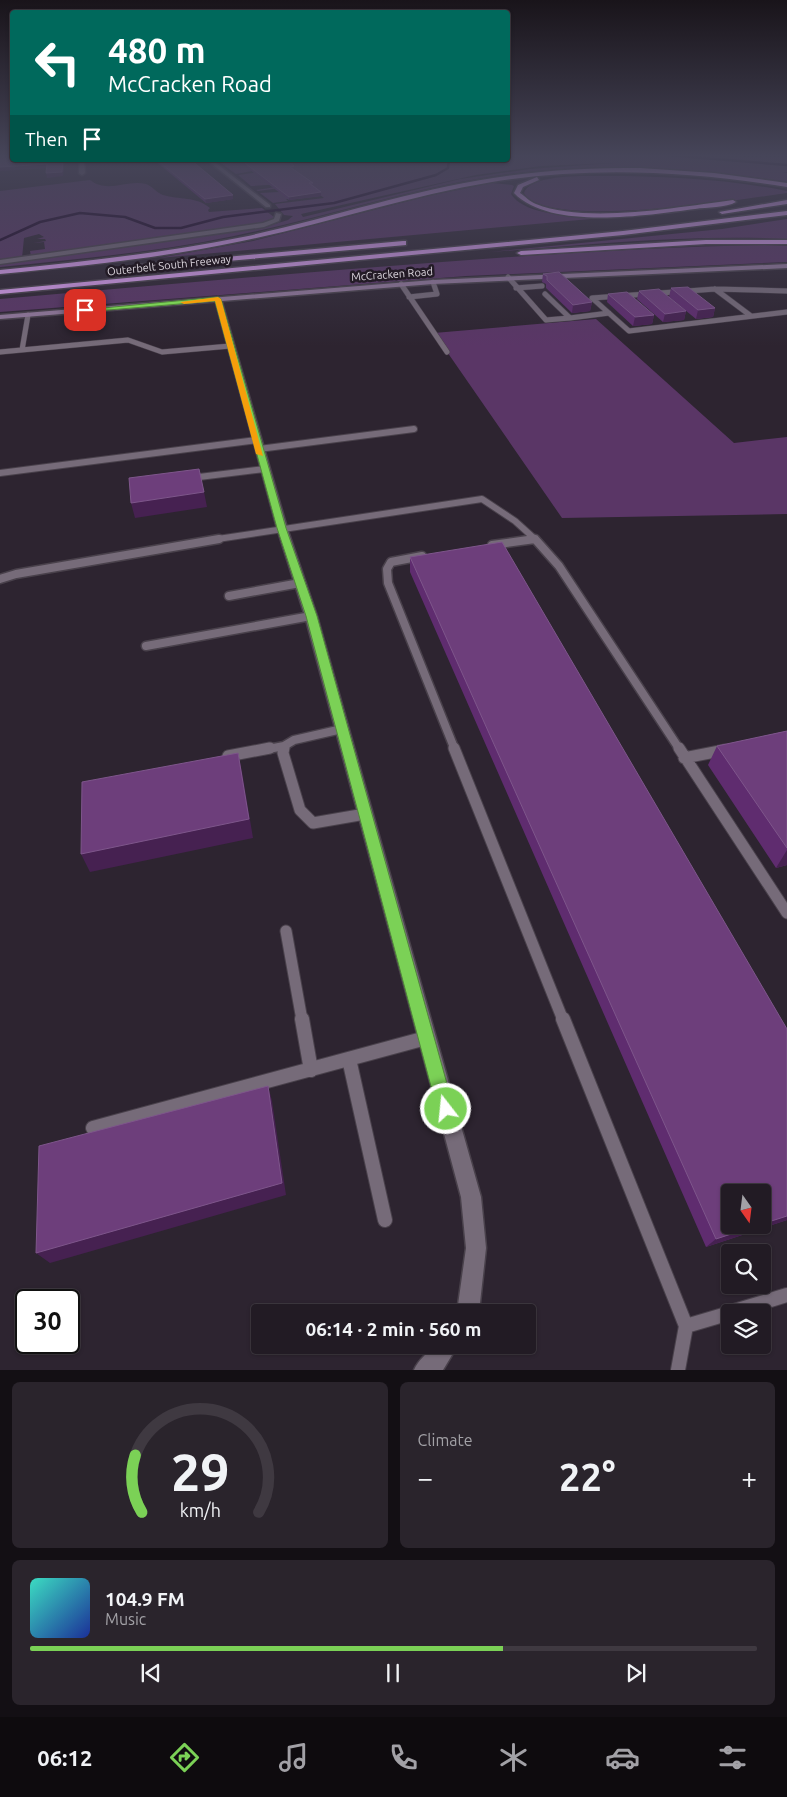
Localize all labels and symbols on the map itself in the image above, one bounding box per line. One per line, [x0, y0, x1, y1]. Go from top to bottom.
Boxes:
street label: Outerbelt South Freeway [106, 252, 232, 277]
street label: McCracken Road [351, 265, 433, 283]
pin [64, 289, 106, 331]
position arrow [419, 1082, 471, 1134]
north arrow [721, 1184, 771, 1234]
speed limit sign: 30 [15, 1289, 80, 1354]

